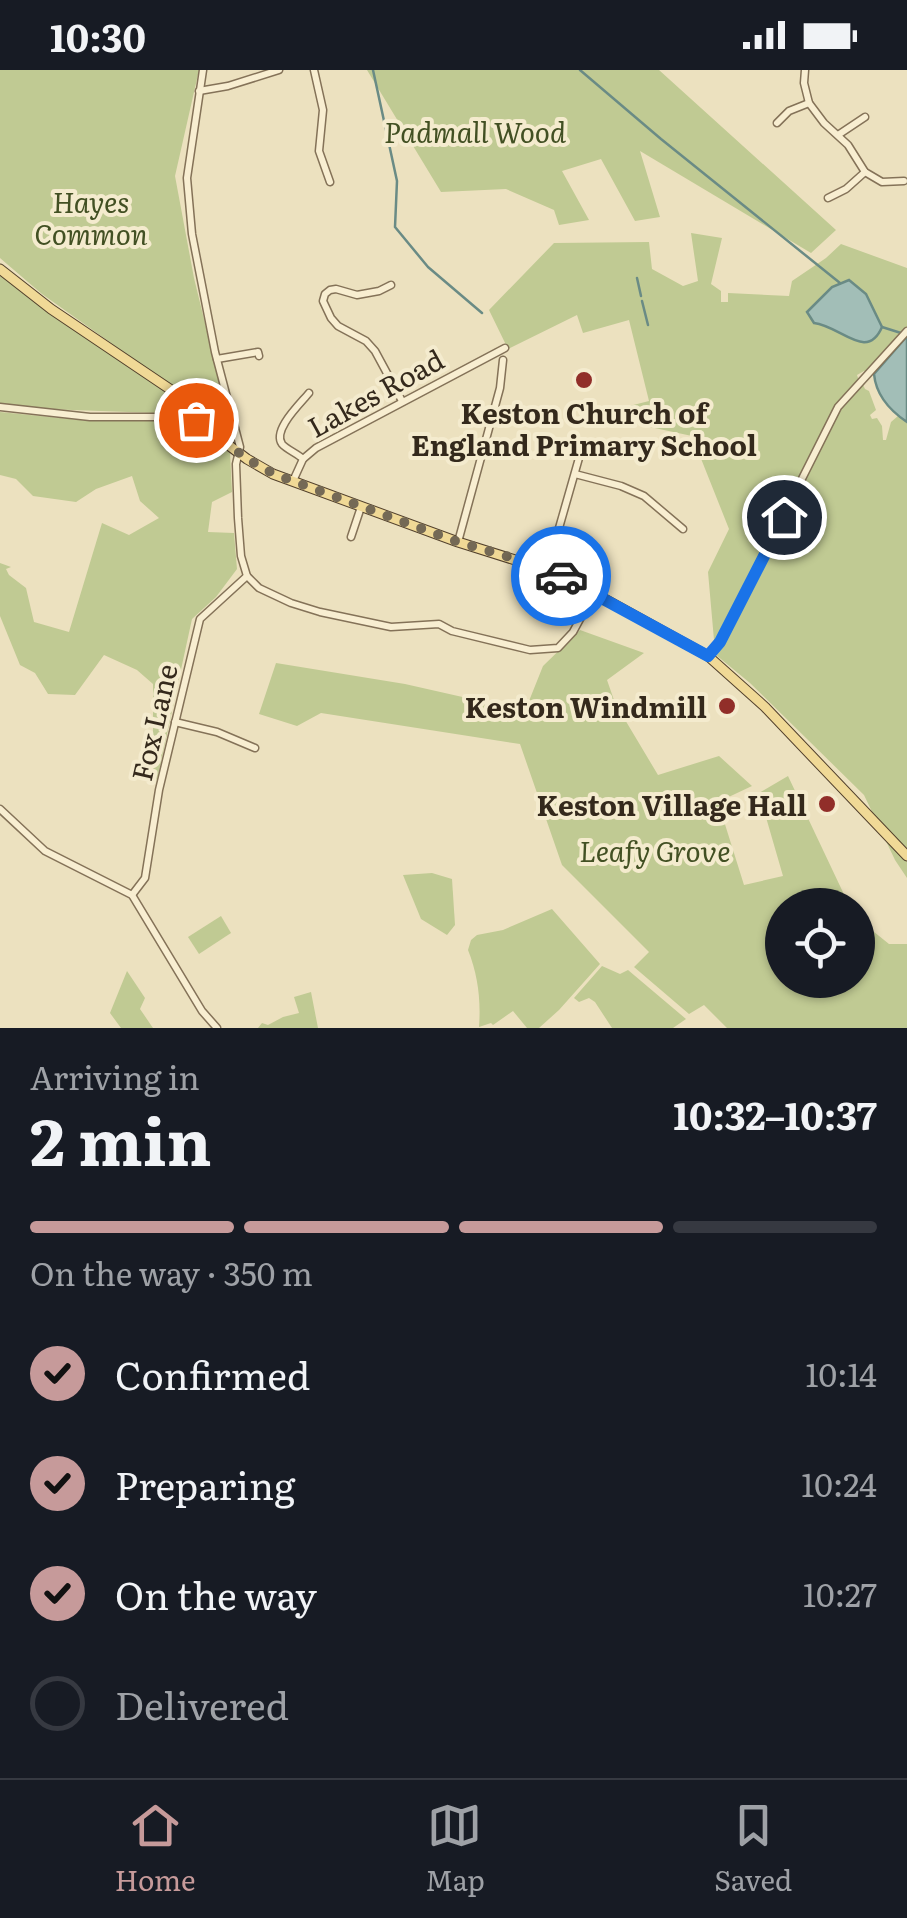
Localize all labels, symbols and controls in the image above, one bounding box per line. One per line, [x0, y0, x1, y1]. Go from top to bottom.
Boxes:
text: 10:30 [50, 7, 146, 64]
park label: Padmall Wood [384, 110, 566, 152]
park label: Hayes Common [34, 180, 148, 254]
street label: Lakes Road [299, 337, 451, 447]
marker: Keston Church of England Primary School [573, 369, 595, 391]
pin [154, 378, 239, 463]
place label: Keston Church of England Primary School [411, 391, 757, 465]
icon: bag [169, 393, 224, 448]
pin [742, 475, 827, 560]
icon: home [757, 490, 812, 545]
courier [511, 526, 611, 626]
icon: car [534, 549, 589, 604]
street label: Fox Lane [119, 659, 187, 785]
place label: Keston Windmill [465, 685, 707, 727]
marker: Keston Windmill [716, 695, 738, 717]
place label: Keston Village Hall [536, 783, 807, 825]
marker: Keston Village Hall [816, 793, 838, 815]
park label: Leafy Grove [579, 829, 731, 871]
map controls [765, 888, 875, 998]
button: locate [765, 888, 875, 998]
text: Arriving in [30, 1052, 200, 1100]
text: 10:32–10:37 [673, 1085, 877, 1142]
text: 2 min [30, 1089, 212, 1186]
text: On the way · 350 m [30, 1248, 313, 1296]
text: Confirmed [115, 1345, 310, 1402]
icon: check [30, 1346, 85, 1401]
text: 10:14 [805, 1349, 877, 1397]
text: Preparing [115, 1455, 295, 1512]
icon: check [30, 1456, 85, 1511]
text: 10:24 [801, 1459, 877, 1507]
text: On the way [115, 1565, 317, 1622]
icon: check [30, 1566, 85, 1621]
text: 10:27 [803, 1569, 877, 1617]
text: Delivered [115, 1675, 289, 1732]
tab: Home [115, 1798, 196, 1900]
tab: Map [425, 1798, 485, 1900]
tab: Saved [714, 1798, 792, 1900]

